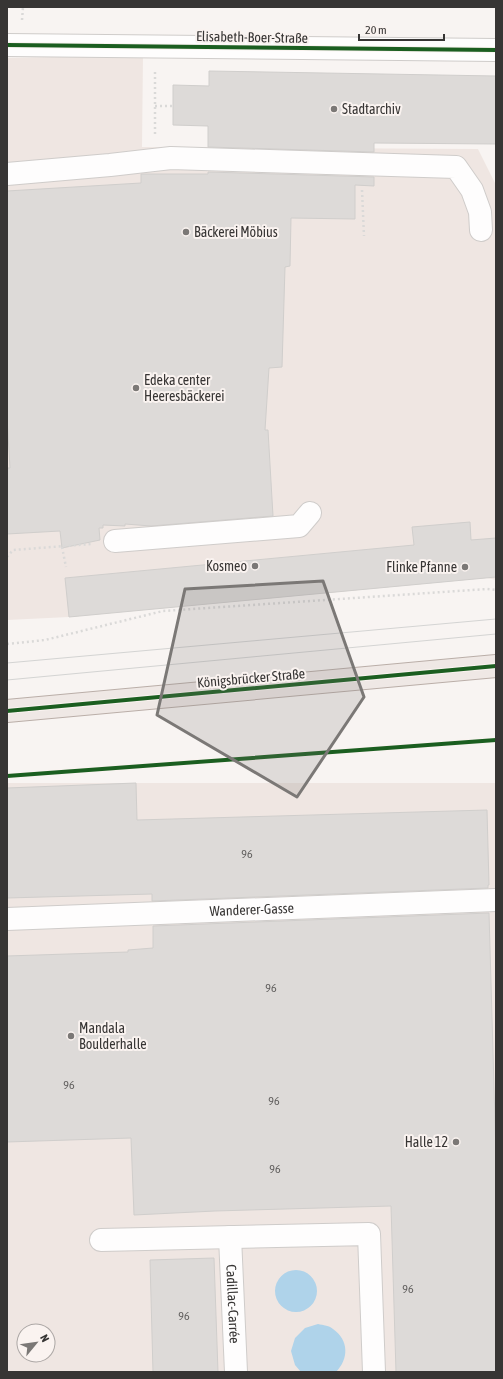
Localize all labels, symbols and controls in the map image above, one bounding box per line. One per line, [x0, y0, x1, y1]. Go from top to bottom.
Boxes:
scale bar [359, 16, 444, 42]
text: 20 m [365, 23, 387, 37]
street label: Elisabeth-Boer-Straße [196, 28, 308, 46]
place label: Stadtarchiv [342, 101, 401, 117]
marker: Stadtarchiv [329, 104, 339, 114]
place label: Bäckerei Möbius [194, 224, 278, 240]
marker: Bäckerei Möbius [181, 227, 191, 237]
place label: Edeka center Heeresbäckerei [144, 372, 224, 404]
marker: Edeka center Heeresbäckerei [131, 383, 141, 393]
place label: Kosmeo [206, 558, 247, 574]
place label: Flinke Pfanne [386, 559, 457, 575]
marker: Kosmeo [250, 561, 260, 571]
marker: Flinke Pfanne [460, 562, 470, 572]
street label: Königsbrücker Straße [196, 665, 306, 691]
house number: 96 [241, 847, 253, 861]
street label: Wanderer-Gasse [209, 900, 294, 919]
house number: 96 [265, 981, 277, 995]
place label: Mandala Boulderhalle [79, 1020, 147, 1052]
marker: Mandala Boulderhalle [66, 1031, 76, 1041]
house number: 96 [63, 1078, 75, 1092]
house number: 96 [268, 1094, 280, 1108]
place label: Halle 12 [405, 1134, 448, 1150]
marker: Halle 12 [451, 1137, 461, 1147]
house number: 96 [269, 1162, 281, 1176]
street label: Cadillac-Carrée [223, 1264, 243, 1344]
house number: 96 [402, 1282, 414, 1296]
house number: 96 [178, 1309, 190, 1323]
north arrow [16, 1323, 56, 1363]
text: N [38, 1332, 52, 1344]

